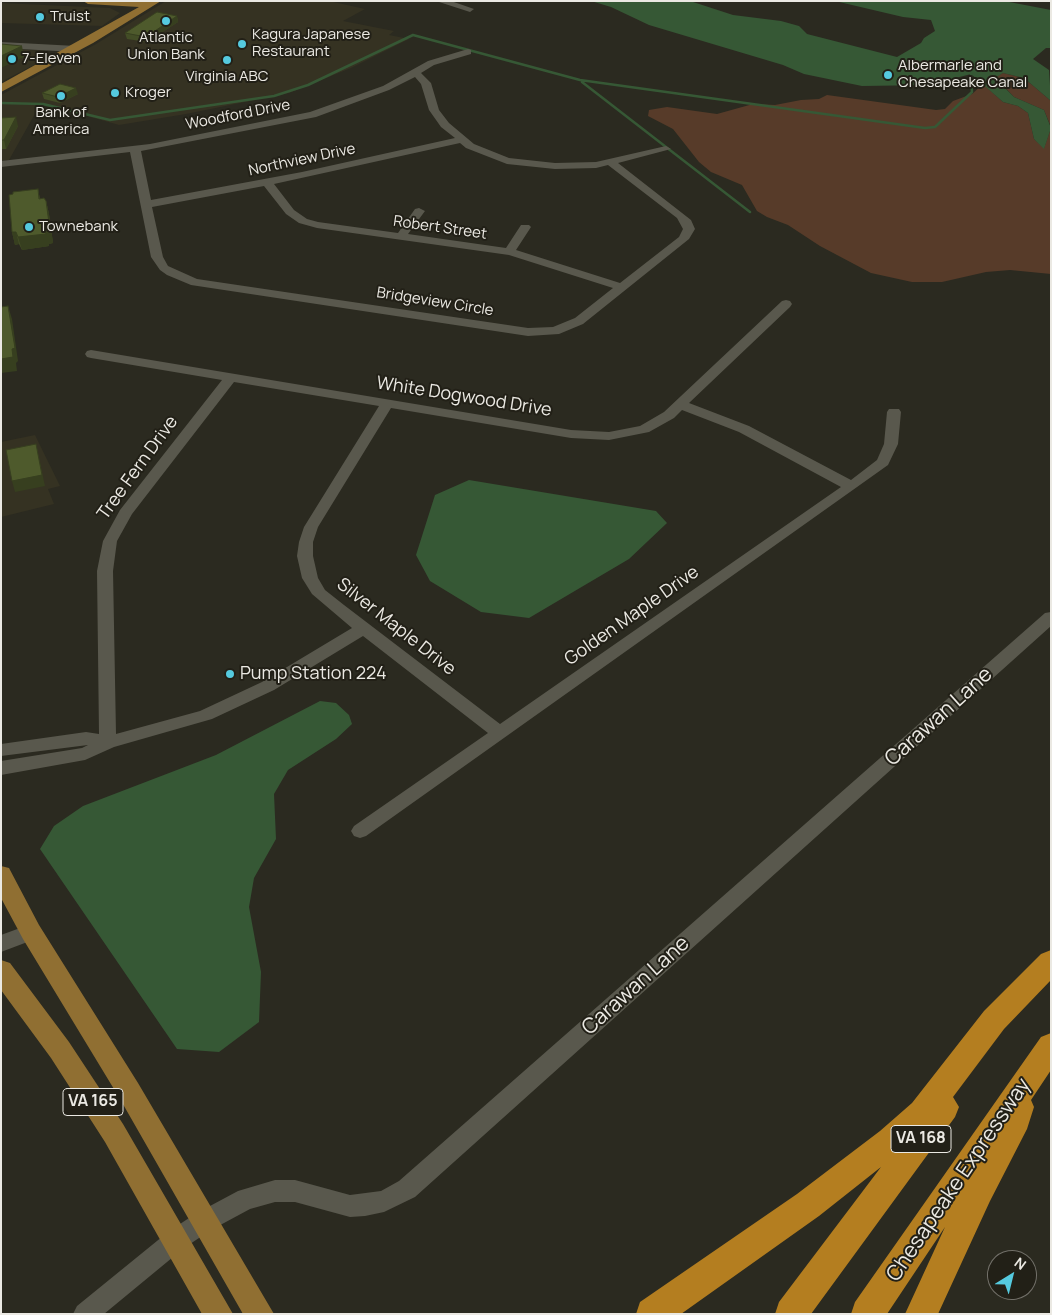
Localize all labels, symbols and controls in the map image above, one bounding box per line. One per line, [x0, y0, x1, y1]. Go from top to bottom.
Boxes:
place label: Truist [50, 8, 90, 26]
marker: Truist [34, 11, 46, 23]
marker: Atlantic Union Bank [160, 15, 172, 27]
place label: Kagura Japanese Restaurant [252, 26, 370, 61]
place label: Atlantic Union Bank [127, 29, 205, 64]
marker: Kagura Japanese Restaurant [236, 38, 248, 50]
place label: 7-Eleven [22, 50, 81, 68]
marker: 7-Eleven [6, 53, 18, 65]
marker: Virginia ABC [221, 54, 233, 66]
place label: Albermarle and Chesapeake Canal [898, 57, 1027, 92]
place label: Virginia ABC [186, 68, 268, 86]
marker: Albermarle and Chesapeake Canal [882, 69, 894, 81]
place label: Kroger [125, 84, 171, 102]
marker: Kroger [109, 87, 121, 99]
marker: Bank of America [55, 90, 67, 102]
street label: Woodford Drive [184, 96, 292, 134]
place label: Bank of America [33, 104, 89, 139]
street label: Northview Drive [247, 140, 357, 180]
street label: Robert Street [392, 213, 488, 243]
place label: Townebank [39, 218, 118, 236]
marker: Townebank [23, 221, 35, 233]
street label: Bridgeview Circle [375, 284, 495, 320]
street label: White Dogwood Drive [375, 372, 553, 422]
street label: Tree Fern Drive [93, 412, 183, 524]
street label: Golden Maple Drive [561, 562, 703, 670]
street label: Silver Maple Drive [332, 574, 460, 680]
street label: Carawan Lane [880, 662, 998, 772]
place label: Pump Station 224 [240, 663, 387, 685]
marker: Pump Station 224 [224, 668, 236, 680]
street label: Carawan Lane [577, 931, 695, 1041]
street label: Chesapeake Expressway [882, 1074, 1036, 1286]
road number: VA 165 [63, 1088, 123, 1116]
road number: VA 168 [891, 1126, 951, 1152]
north arrow [987, 1250, 1037, 1300]
text: N [1011, 1253, 1030, 1274]

